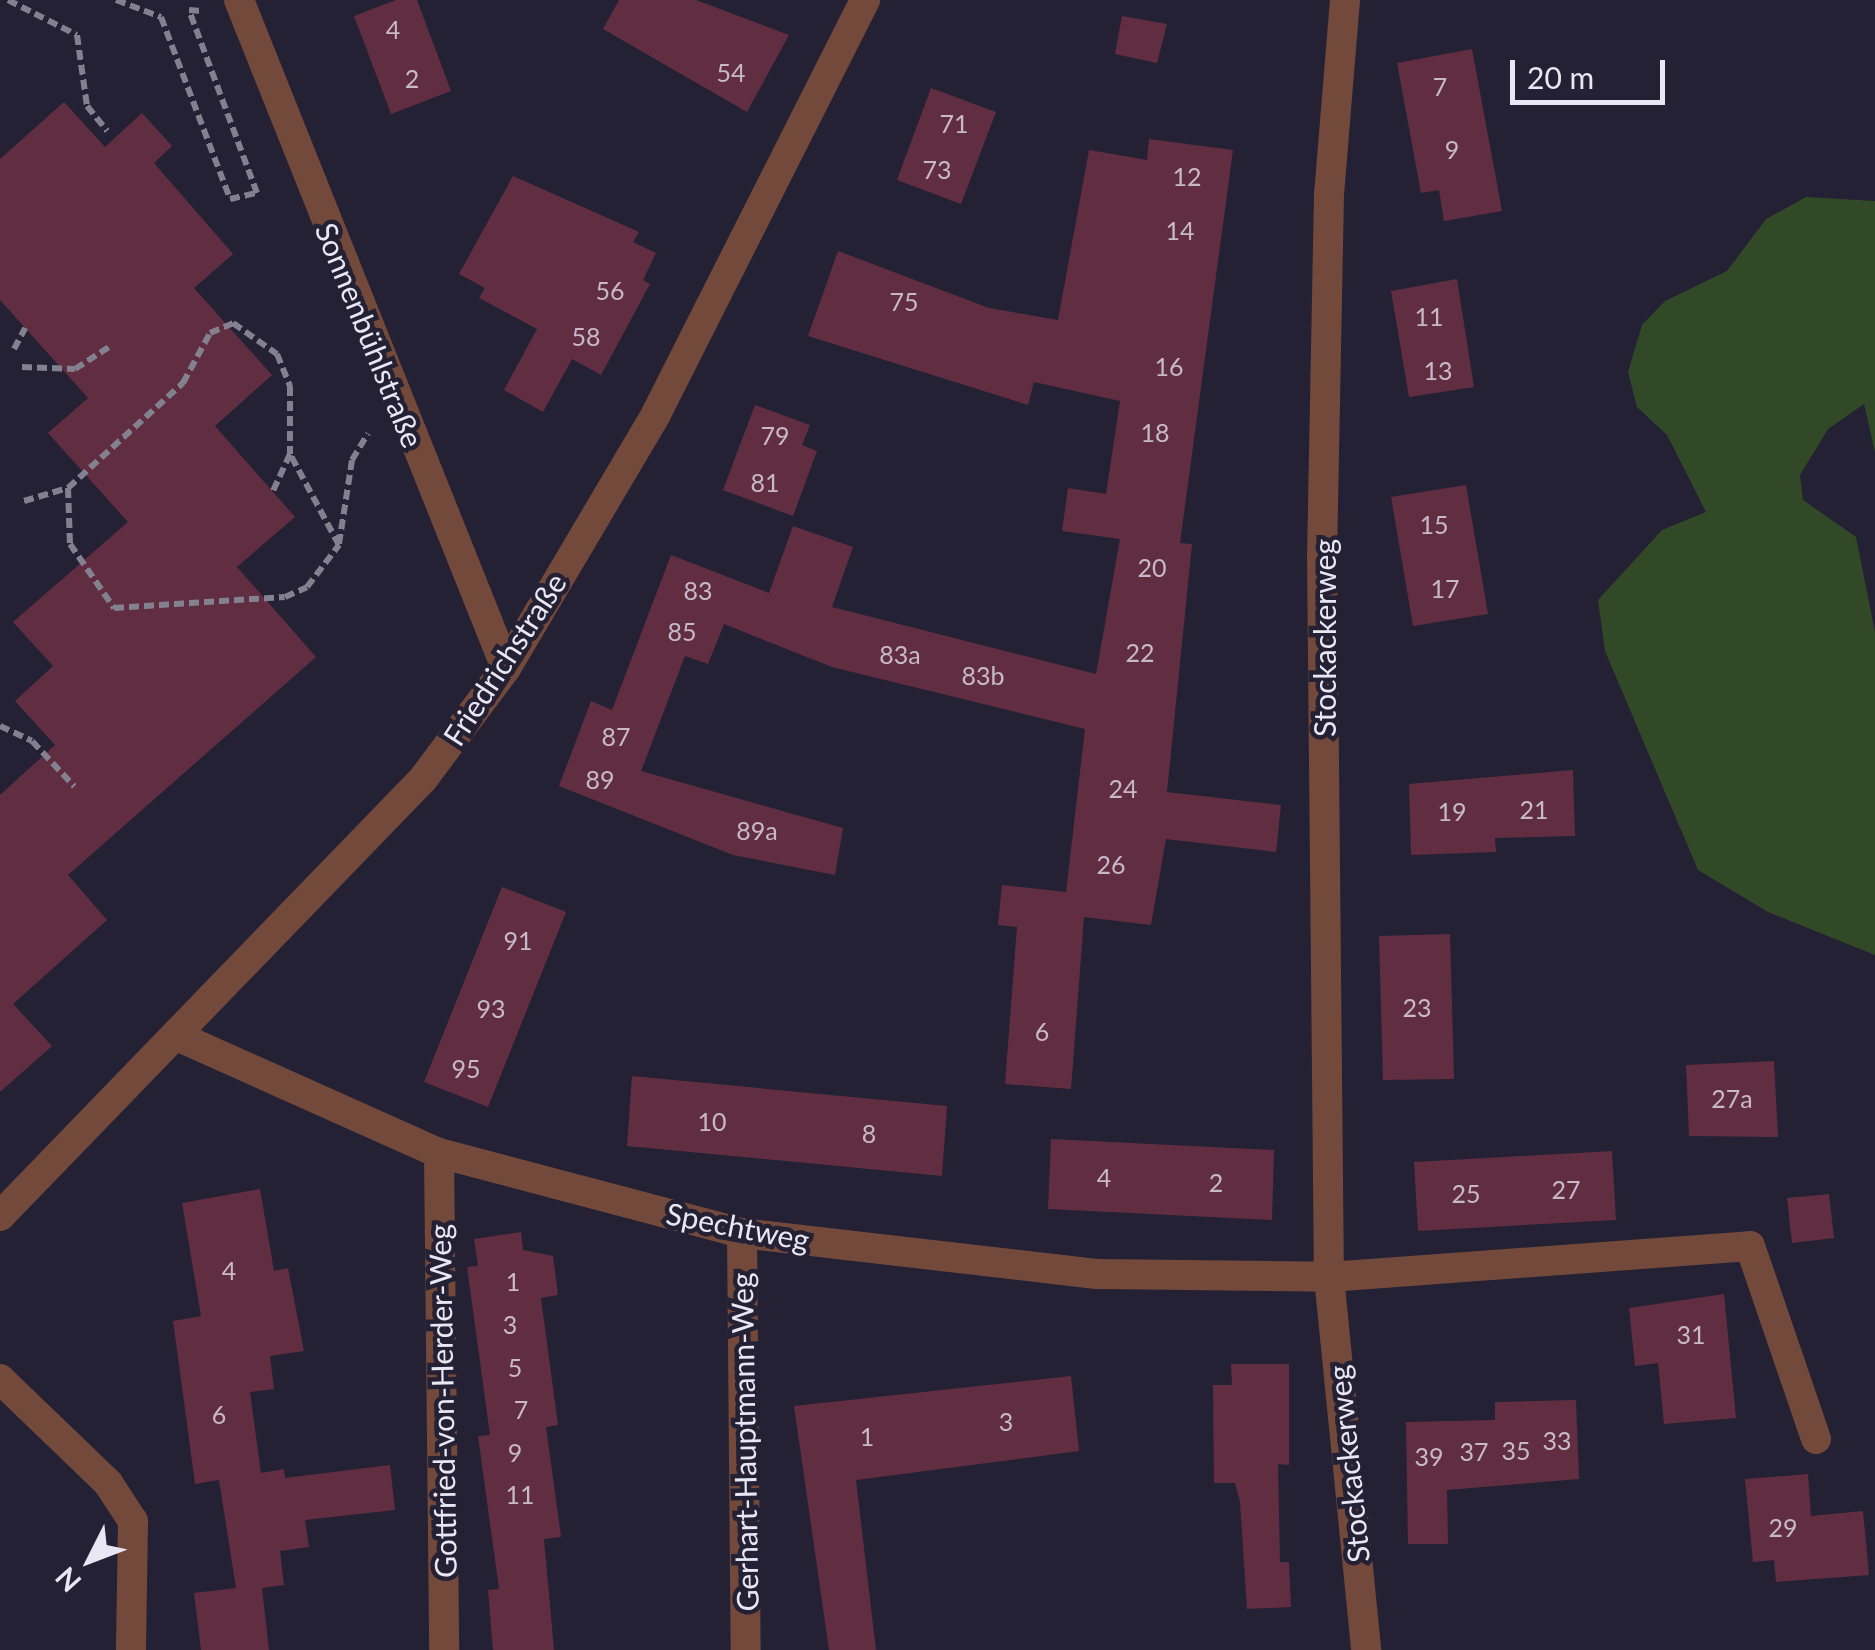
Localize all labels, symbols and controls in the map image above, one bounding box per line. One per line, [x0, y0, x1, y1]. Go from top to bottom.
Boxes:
house number: 4 [386, 14, 400, 44]
scale bar [1515, 40, 1670, 102]
house number: 54 [717, 57, 745, 87]
text: 20 m [1527, 59, 1594, 95]
house number: 2 [405, 63, 419, 93]
house number: 7 [1433, 71, 1447, 101]
house number: 71 [940, 108, 968, 138]
house number: 9 [1445, 134, 1459, 164]
house number: 73 [923, 154, 951, 184]
house number: 12 [1173, 161, 1201, 191]
house number: 14 [1166, 215, 1194, 245]
street label: Sonnenbühlstraße [309, 217, 431, 453]
house number: 56 [596, 275, 624, 305]
house number: 75 [890, 286, 918, 316]
house number: 11 [1415, 301, 1443, 331]
house number: 58 [572, 321, 600, 351]
house number: 16 [1155, 351, 1183, 381]
house number: 13 [1424, 355, 1452, 385]
house number: 18 [1141, 417, 1169, 447]
house number: 79 [761, 420, 789, 450]
house number: 81 [751, 467, 779, 497]
house number: 15 [1420, 509, 1448, 539]
street label: Stockackerweg [1306, 539, 1342, 737]
house number: 20 [1138, 552, 1166, 582]
street label: Friedrichstraße [435, 566, 573, 752]
house number: 17 [1431, 573, 1459, 603]
house number: 83 [684, 575, 712, 605]
house number: 85 [668, 616, 696, 646]
house number: 22 [1126, 637, 1154, 667]
house number: 83a [879, 639, 921, 669]
house number: 83b [962, 660, 1004, 690]
house number: 87 [602, 721, 630, 751]
house number: 89 [586, 764, 614, 794]
house number: 24 [1109, 773, 1137, 803]
house number: 21 [1520, 794, 1548, 824]
house number: 19 [1438, 796, 1466, 826]
house number: 89a [736, 815, 778, 845]
house number: 26 [1097, 849, 1125, 879]
house number: 91 [504, 925, 532, 955]
house number: 23 [1403, 992, 1431, 1022]
house number: 93 [477, 993, 505, 1023]
house number: 6 [1035, 1016, 1049, 1046]
house number: 95 [452, 1053, 480, 1083]
house number: 27a [1711, 1083, 1753, 1113]
house number: 10 [698, 1106, 726, 1136]
house number: 8 [862, 1118, 876, 1148]
house number: 4 [1097, 1162, 1111, 1192]
house number: 2 [1209, 1167, 1223, 1197]
house number: 27 [1552, 1174, 1580, 1204]
house number: 25 [1452, 1178, 1480, 1208]
street label: Spechtweg [663, 1194, 813, 1258]
street label: Gottfried-von-Herder-Weg [421, 1224, 463, 1578]
house number: 4 [222, 1255, 236, 1285]
house number: 1 [506, 1266, 520, 1296]
street label: Gerhart-Hauptmann-Weg [723, 1272, 765, 1612]
house number: 3 [503, 1309, 517, 1339]
house number: 31 [1677, 1319, 1705, 1349]
house number: 5 [508, 1352, 522, 1382]
street label: Stockackerweg [1320, 1364, 1376, 1564]
house number: 7 [514, 1394, 528, 1424]
house number: 6 [212, 1399, 226, 1429]
house number: 3 [999, 1406, 1013, 1436]
house number: 1 [860, 1421, 874, 1451]
house number: 33 [1543, 1425, 1571, 1455]
house number: 35 [1502, 1435, 1530, 1465]
house number: 37 [1460, 1436, 1488, 1466]
house number: 9 [508, 1437, 522, 1467]
house number: 39 [1415, 1441, 1443, 1471]
house number: 11 [506, 1479, 534, 1509]
north arrow [40, 1510, 140, 1610]
house number: 29 [1769, 1512, 1797, 1542]
text: N [48, 1561, 88, 1599]

